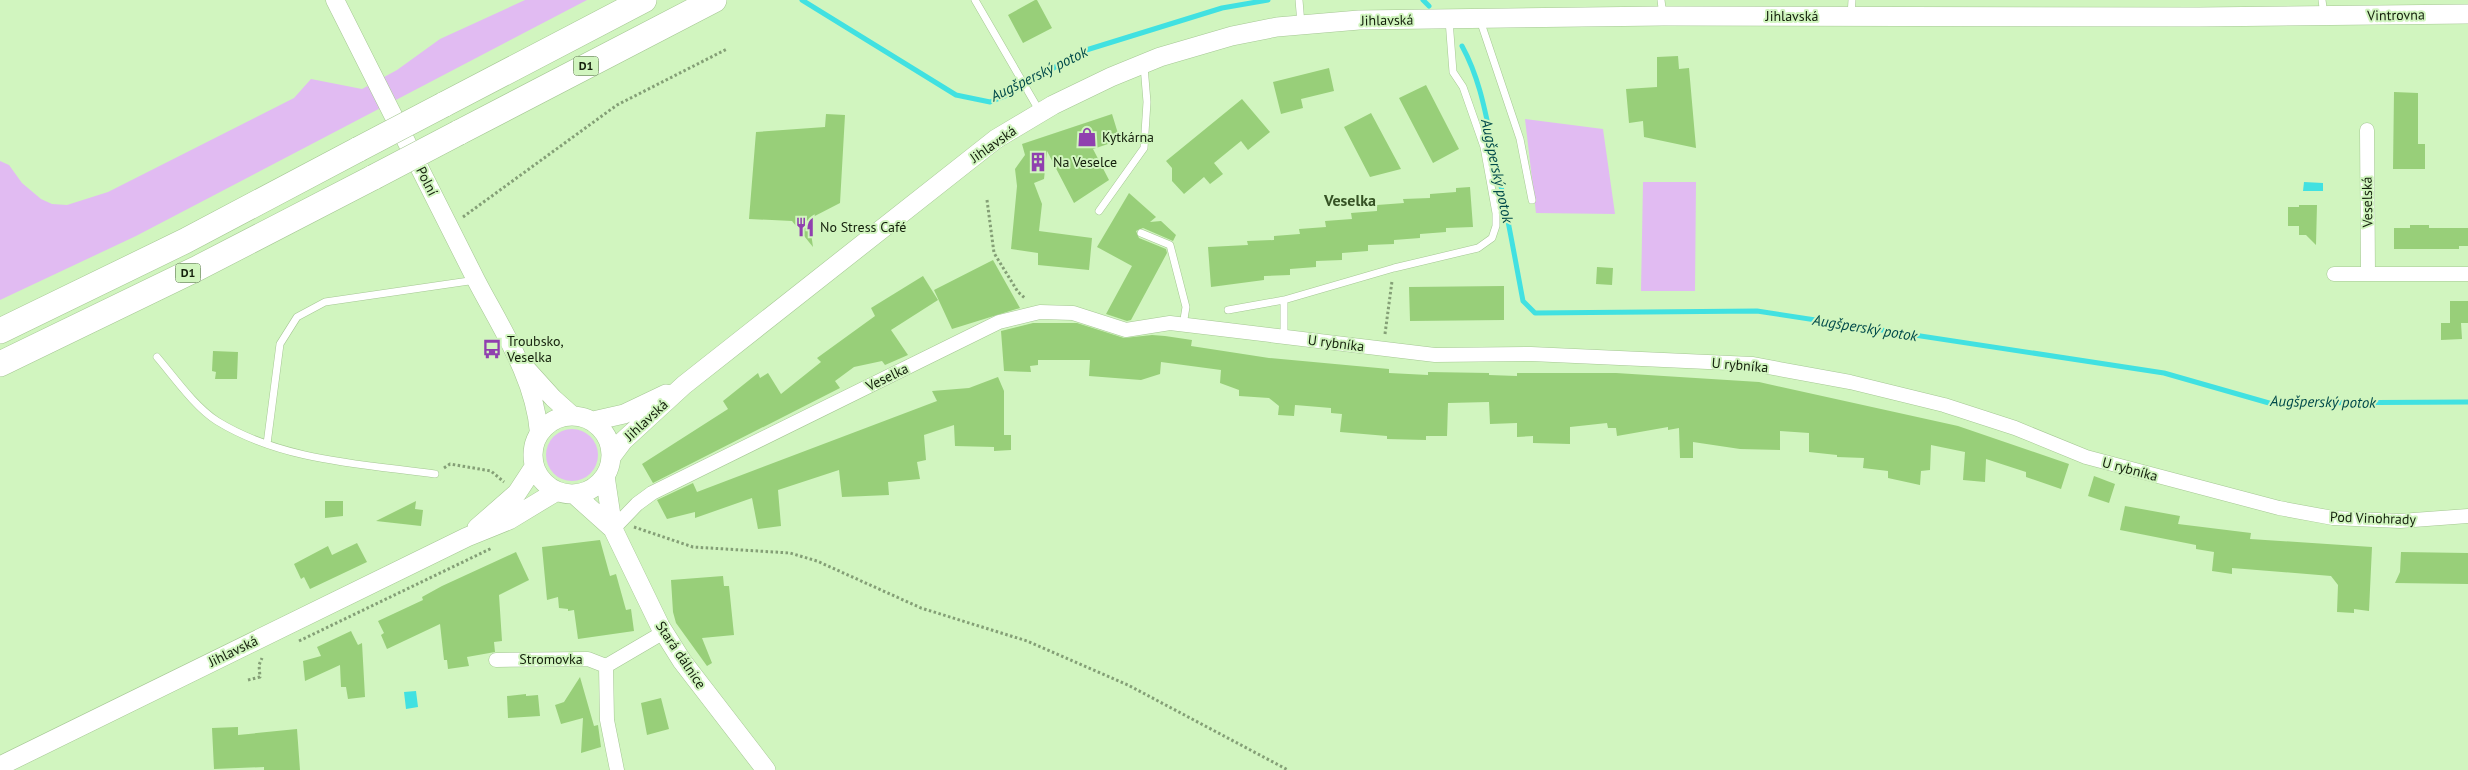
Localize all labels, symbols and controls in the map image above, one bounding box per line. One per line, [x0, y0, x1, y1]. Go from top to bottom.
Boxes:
street label: Vintrovna [2366, 5, 2425, 25]
street label: Jihlavská [1765, 7, 1818, 25]
street label: Jihlavská [1359, 11, 1414, 29]
water label: Augšperský potok [986, 41, 1092, 106]
road number: D1 [574, 56, 598, 76]
water label: Augšperský potok [1477, 116, 1518, 226]
street label: Jihlavská [965, 121, 1020, 167]
shop icon: Kytkárna [1076, 126, 1098, 148]
place label: Kytkárna [1102, 128, 1154, 146]
building icon: Na Veselce [1027, 151, 1049, 173]
place label: Na Veselce [1053, 153, 1117, 171]
street label: Polní [412, 163, 442, 199]
street label: Veselská [2358, 176, 2376, 229]
district label: Veselka [1323, 190, 1376, 210]
restaurant icon: No Stress Café [794, 216, 816, 238]
place label: No Stress Café [820, 218, 906, 236]
road number: D1 [176, 264, 200, 282]
water label: Augšperský potok [1810, 310, 1920, 345]
street label: U rybníka [1307, 331, 1365, 355]
place label: Troubsko, Veselka [506, 332, 564, 366]
bus stop icon: Troubsko, Veselka [481, 338, 503, 360]
street label: U rybníka [1711, 354, 1769, 376]
street label: Veselka [862, 359, 911, 395]
water label: Augšperský potok [2269, 391, 2377, 412]
street label: Jihlavská [620, 395, 671, 445]
street label: U rybníka [2100, 453, 2160, 485]
street label: Pod Vinohrady [2330, 508, 2417, 529]
street label: Stará dálnice [652, 618, 710, 692]
street label: Jihlavská [204, 631, 261, 671]
street label: Stromovka [519, 650, 583, 668]

